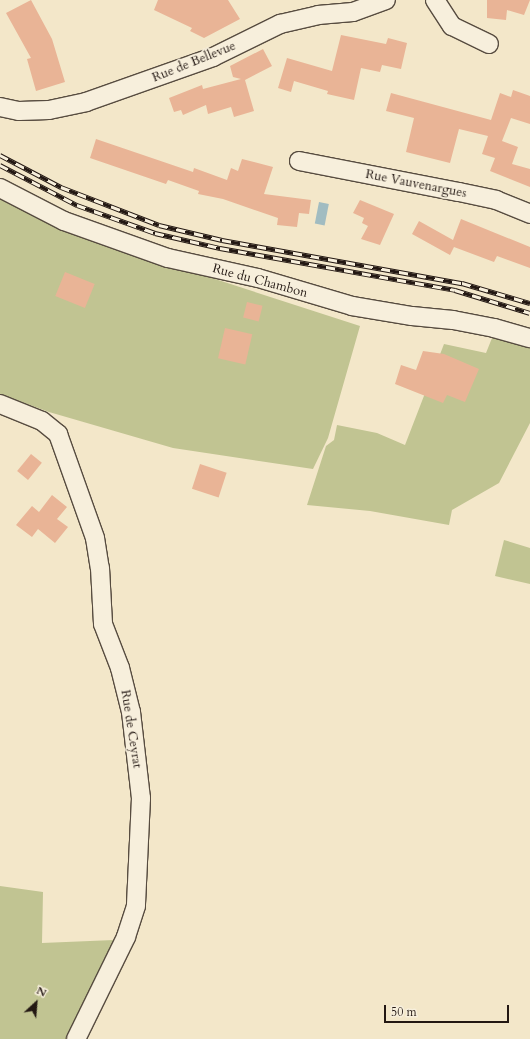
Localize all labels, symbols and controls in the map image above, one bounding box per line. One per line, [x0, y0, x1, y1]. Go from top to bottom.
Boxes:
street label: Rue de Bellevue [150, 38, 238, 86]
street label: Rue Vauvenargues [364, 167, 468, 201]
street label: Rue du Chambon [211, 261, 309, 301]
street label: Rue de Ceyrat [117, 689, 145, 769]
north arrow [16, 983, 56, 1023]
text: N [34, 983, 49, 1001]
scale bar [386, 997, 511, 1023]
text: 50 m [391, 1004, 417, 1020]

